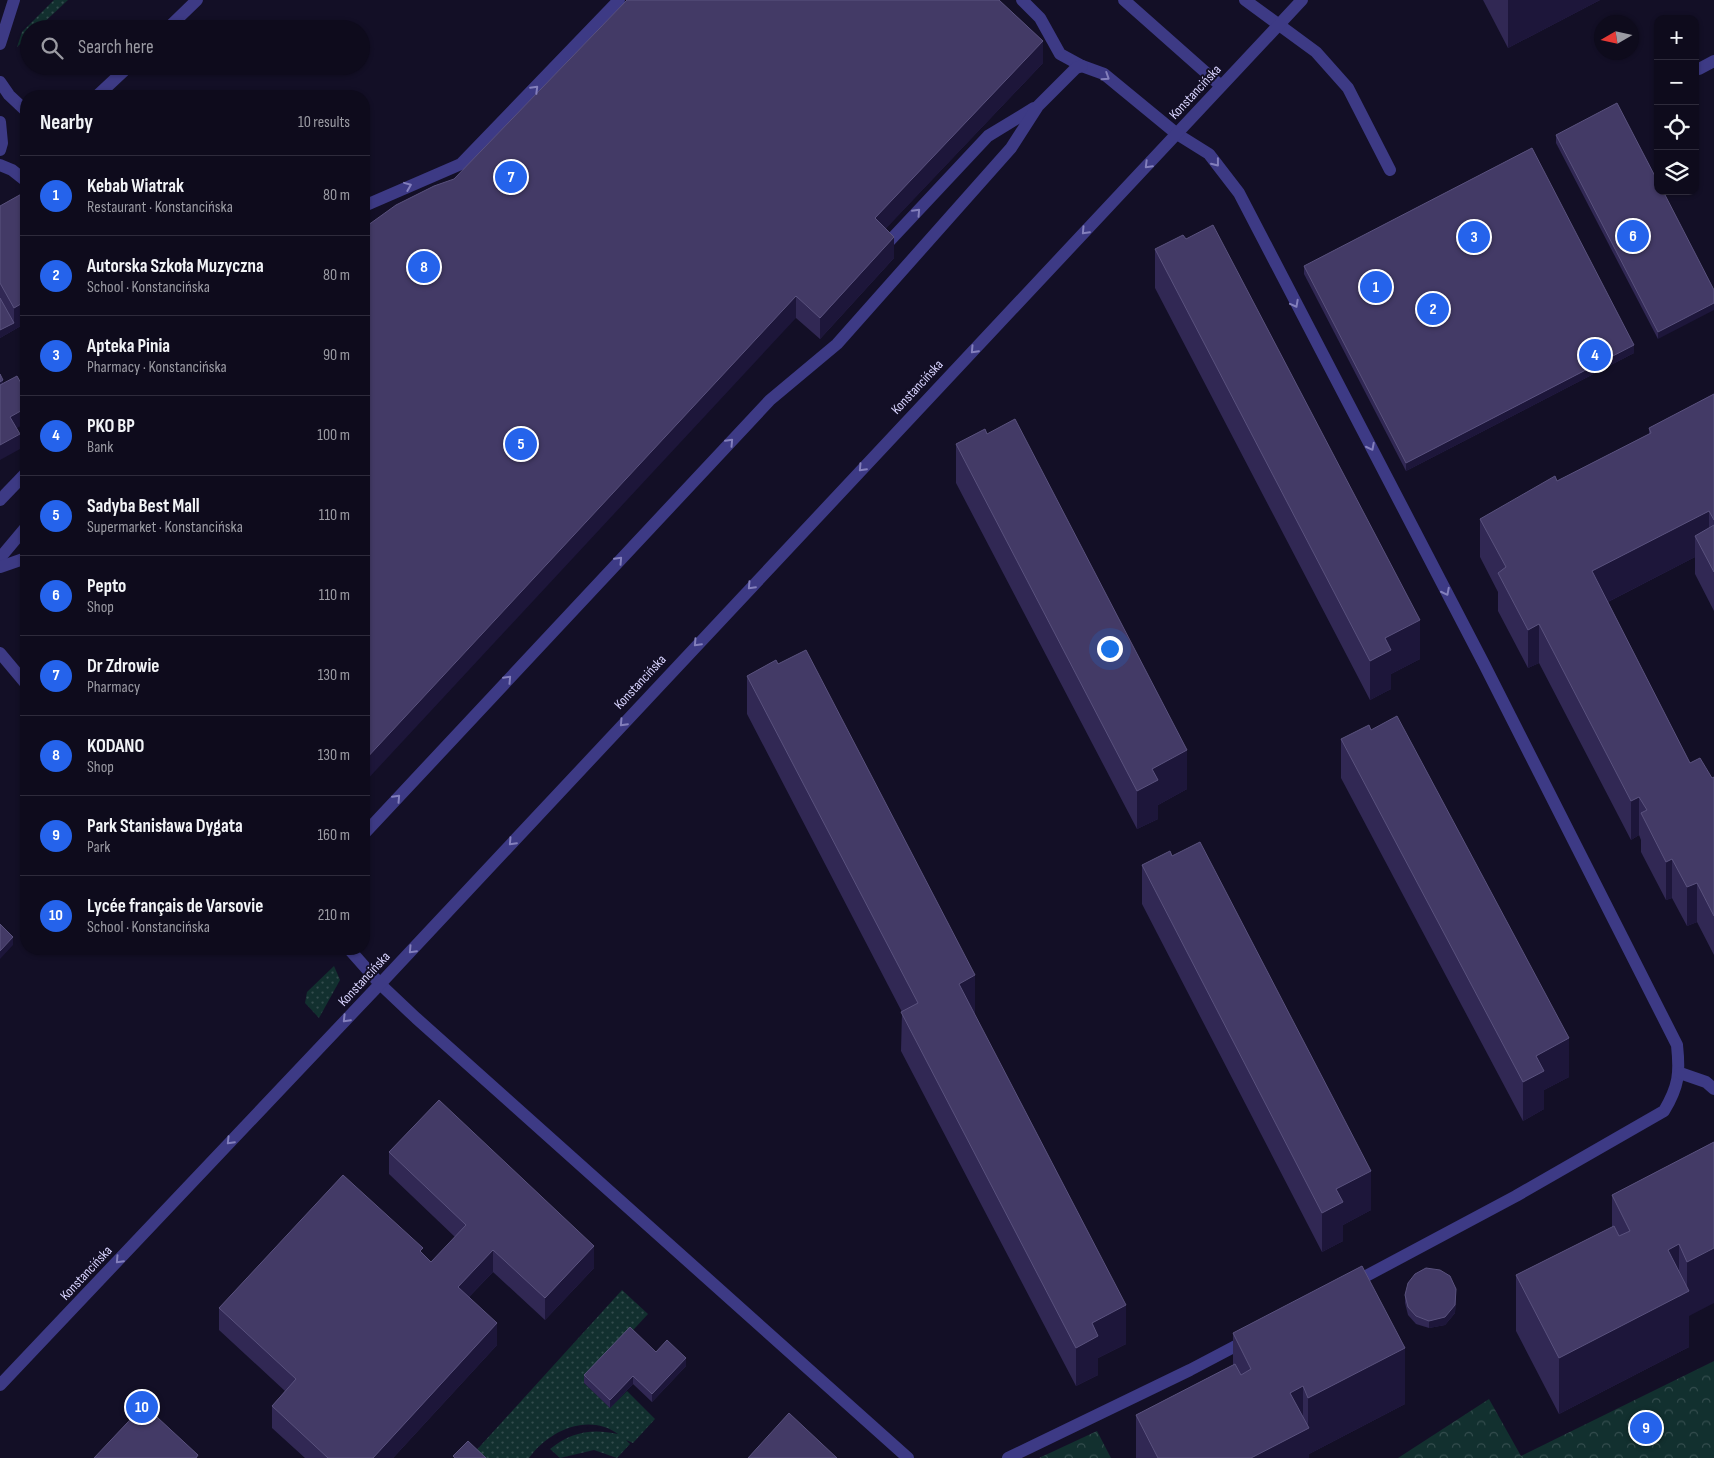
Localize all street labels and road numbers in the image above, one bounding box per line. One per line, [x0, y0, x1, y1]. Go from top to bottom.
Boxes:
street label: Konstancińska [1165, 61, 1225, 123]
street label: Konstancińska [887, 356, 947, 418]
street label: Konstancińska [610, 651, 670, 713]
street label: Konstancińska [334, 948, 394, 1010]
street label: Konstancińska [56, 1242, 116, 1304]

